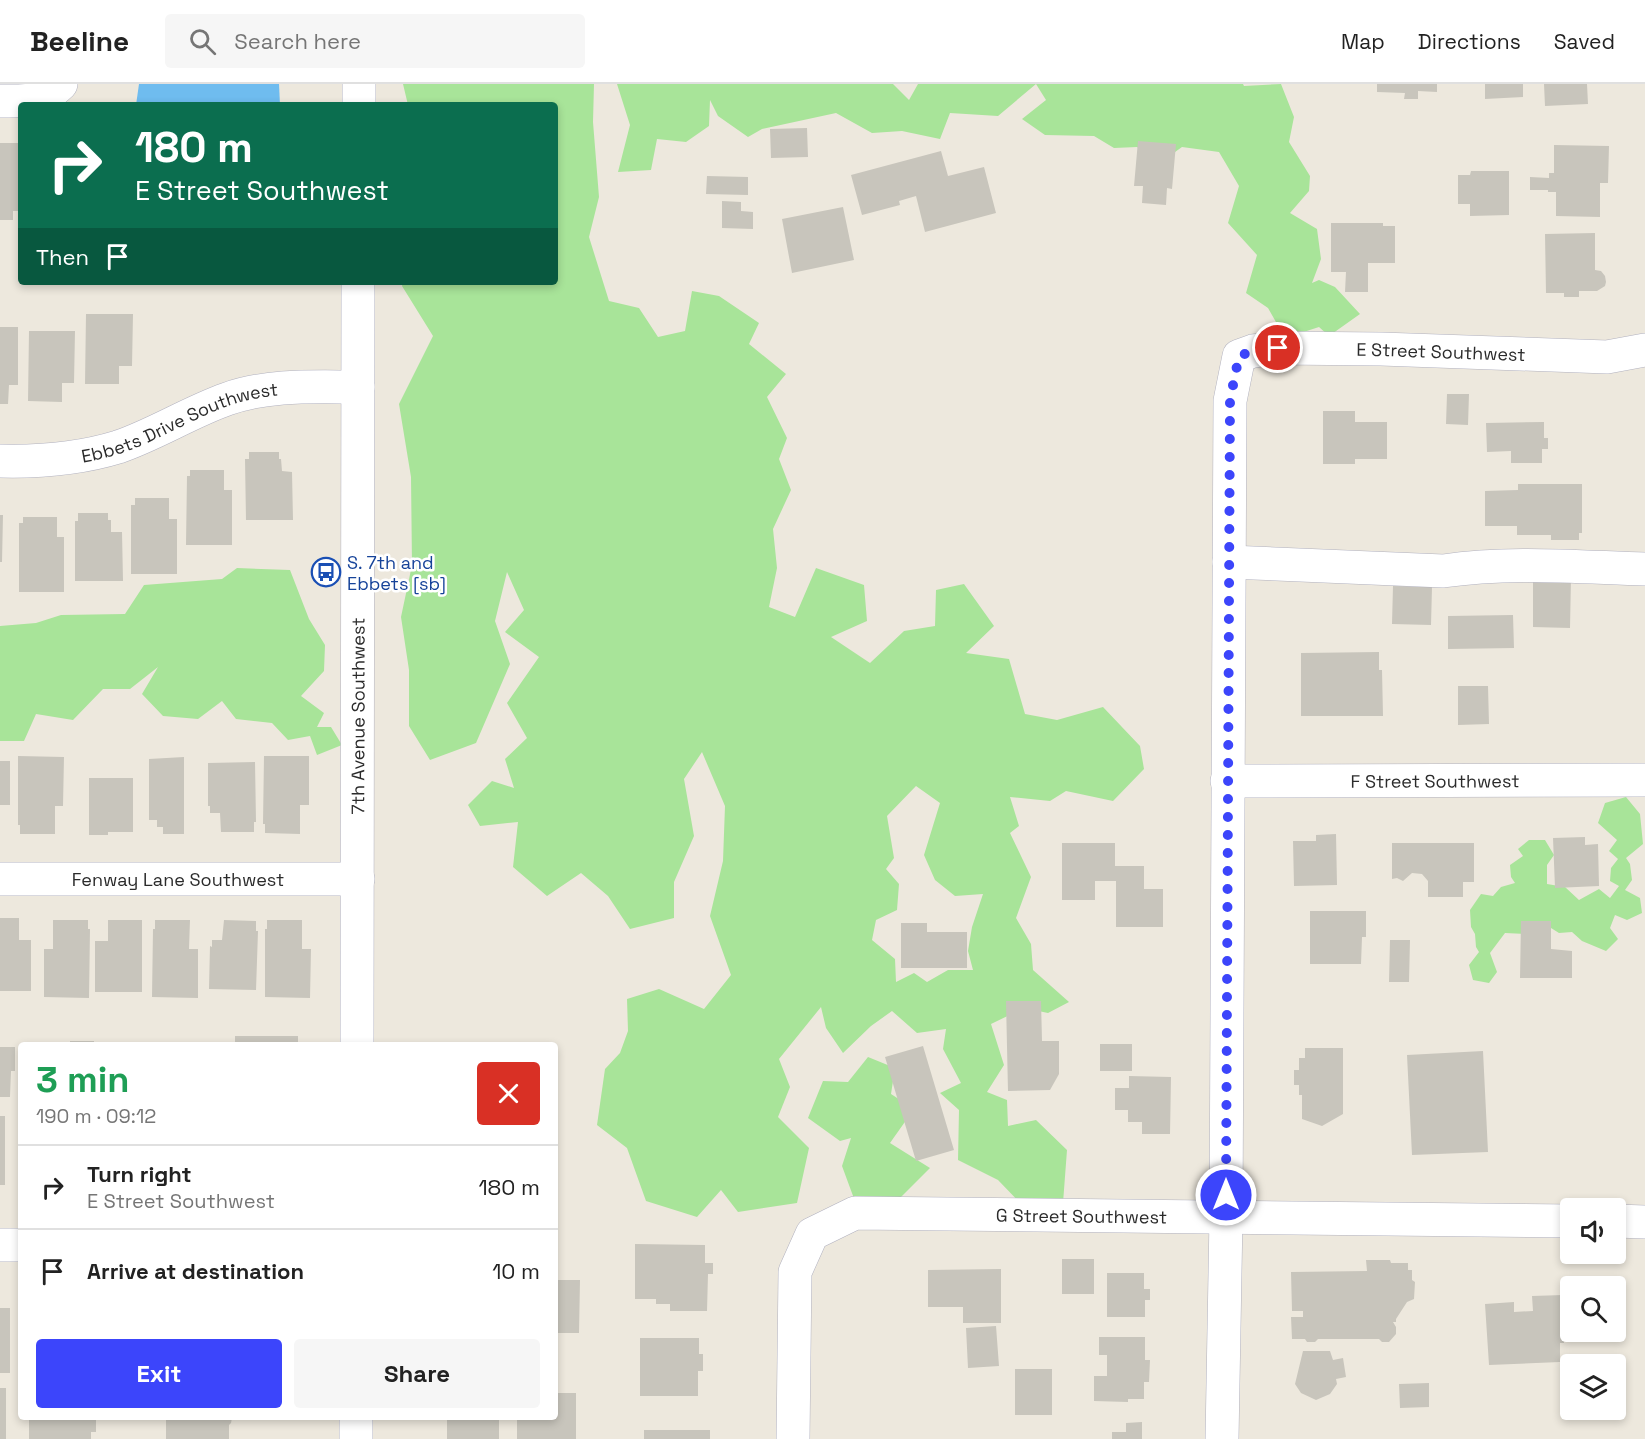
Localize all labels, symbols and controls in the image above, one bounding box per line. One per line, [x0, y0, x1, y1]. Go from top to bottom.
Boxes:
search box [165, 14, 585, 68]
text: Beeline [30, 23, 129, 59]
icon: search [186, 25, 219, 58]
text: Search here [234, 27, 361, 55]
text: Map [1341, 28, 1385, 55]
text: Directions [1418, 28, 1521, 55]
text: Saved [1554, 28, 1615, 55]
text: 180 m [135, 121, 253, 174]
icon: right [36, 126, 114, 204]
text: E Street Southwest [135, 173, 389, 208]
icon: arrive [101, 240, 134, 273]
text: Then [36, 243, 89, 271]
pin [1252, 322, 1303, 373]
icon: arrive [1261, 331, 1294, 364]
street label: E Street Southwest [1356, 337, 1526, 366]
street label: Ebbets Drive Southwest [79, 377, 279, 467]
place label: S. 7th and Ebbets [sb] [347, 551, 446, 595]
bus stop icon: S. 7th and Ebbets [sb] [310, 556, 342, 588]
street label: 7th Avenue Southwest [346, 617, 369, 815]
street label: F Street Southwest [1351, 769, 1519, 792]
street label: Fenway Lane Southwest [72, 868, 284, 891]
text: 3 min [36, 1057, 130, 1103]
button: close [477, 1062, 540, 1125]
text: 190 m · 09:12 [36, 1103, 156, 1129]
text: Turn right [87, 1160, 192, 1188]
position arrow [1194, 1163, 1258, 1227]
icon: right [36, 1171, 69, 1204]
text: 180 m [478, 1173, 540, 1201]
text: E Street Southwest [87, 1188, 275, 1214]
map controls [1560, 1198, 1626, 1420]
button: sound [1560, 1198, 1626, 1264]
street label: G Street Southwest [996, 1203, 1167, 1228]
icon: arrive [36, 1255, 69, 1288]
text: Arrive at destination [87, 1257, 304, 1285]
text: 10 m [492, 1257, 540, 1285]
button: search [1560, 1276, 1626, 1342]
button: Exit [36, 1339, 282, 1408]
button: Share [294, 1339, 540, 1408]
button: layers [1560, 1354, 1626, 1420]

